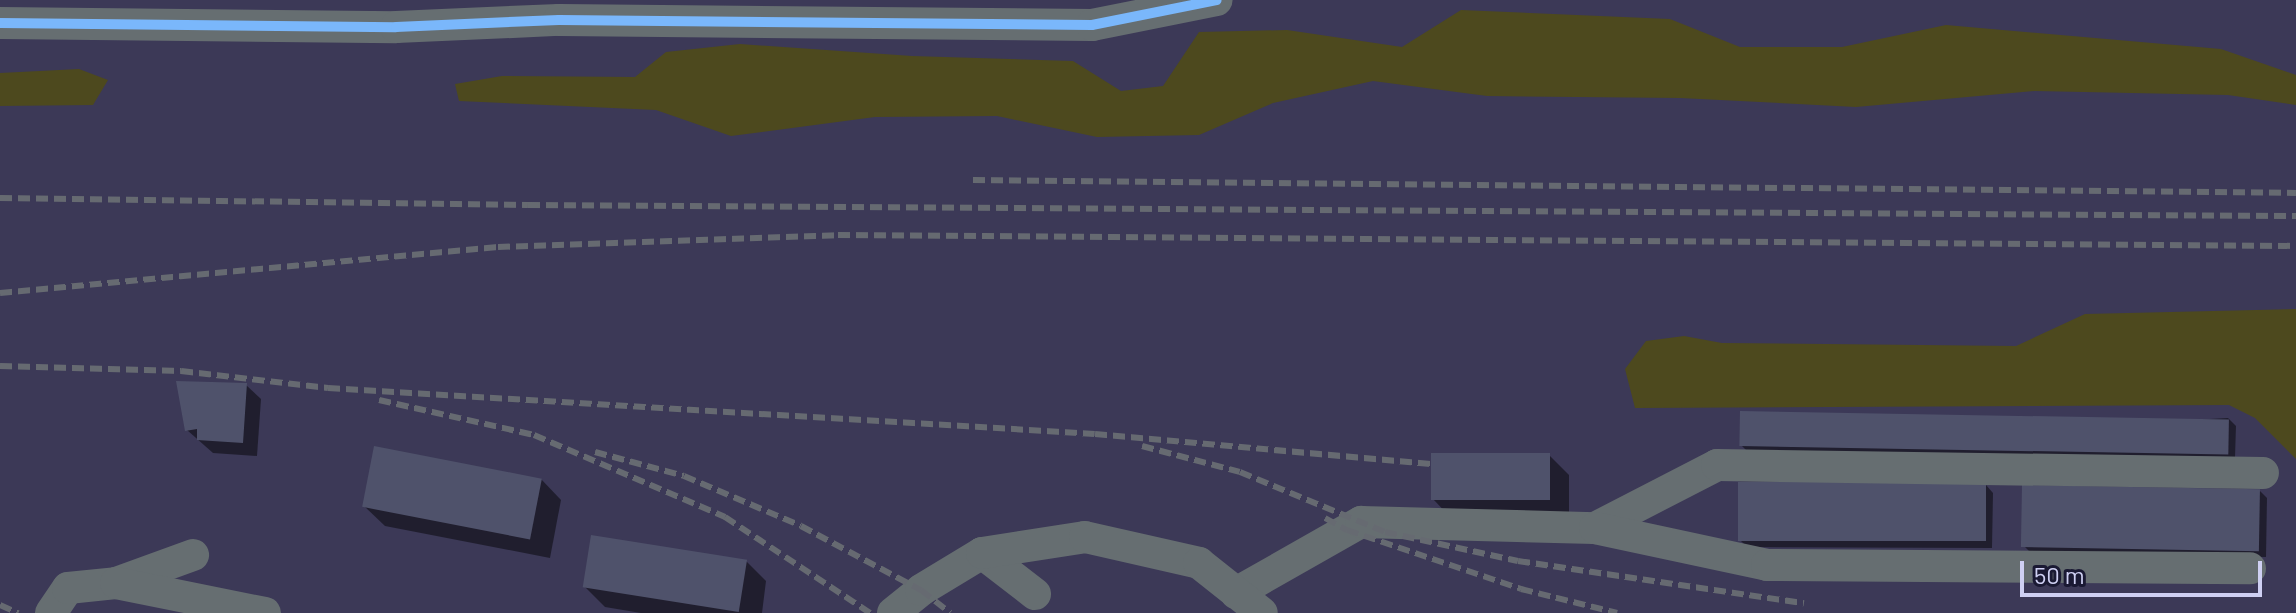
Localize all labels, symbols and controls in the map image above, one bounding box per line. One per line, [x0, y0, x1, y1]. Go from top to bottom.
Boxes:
scale bar [2024, 545, 2266, 595]
text: 50 m [2034, 560, 2085, 589]

